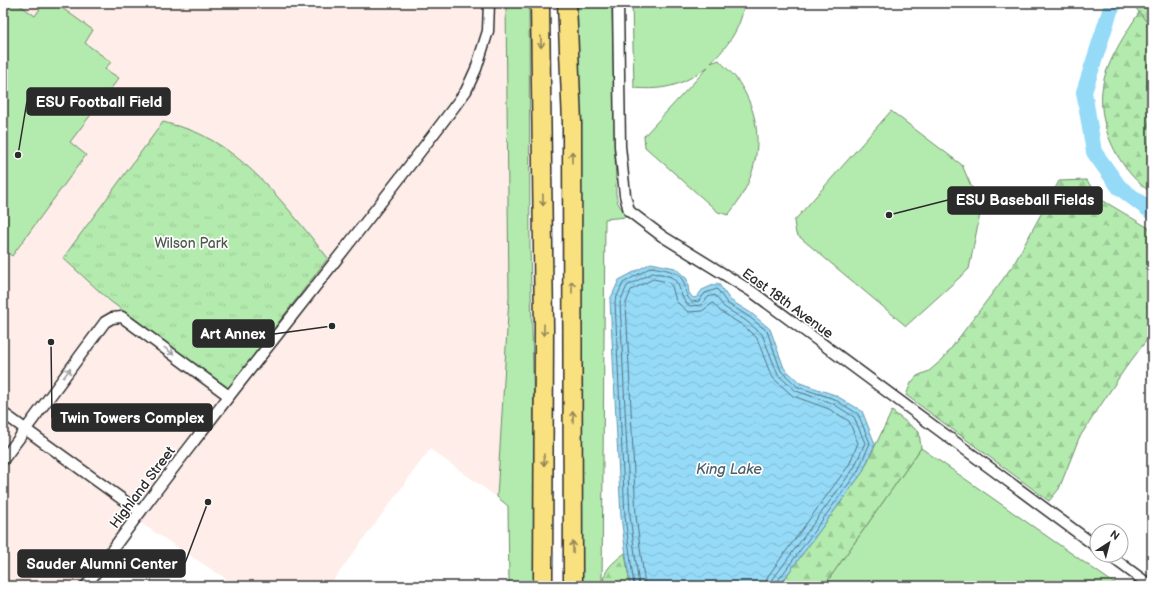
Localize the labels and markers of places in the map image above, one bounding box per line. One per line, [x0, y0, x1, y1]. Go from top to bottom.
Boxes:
callout: ESU Football Field [27, 88, 170, 115]
callout: ESU Baseball Fields [948, 187, 1102, 214]
callout: Art Annex [193, 320, 274, 347]
callout: Twin Towers Complex [52, 404, 212, 431]
callout: Sauder Alumni Center [18, 550, 185, 577]

